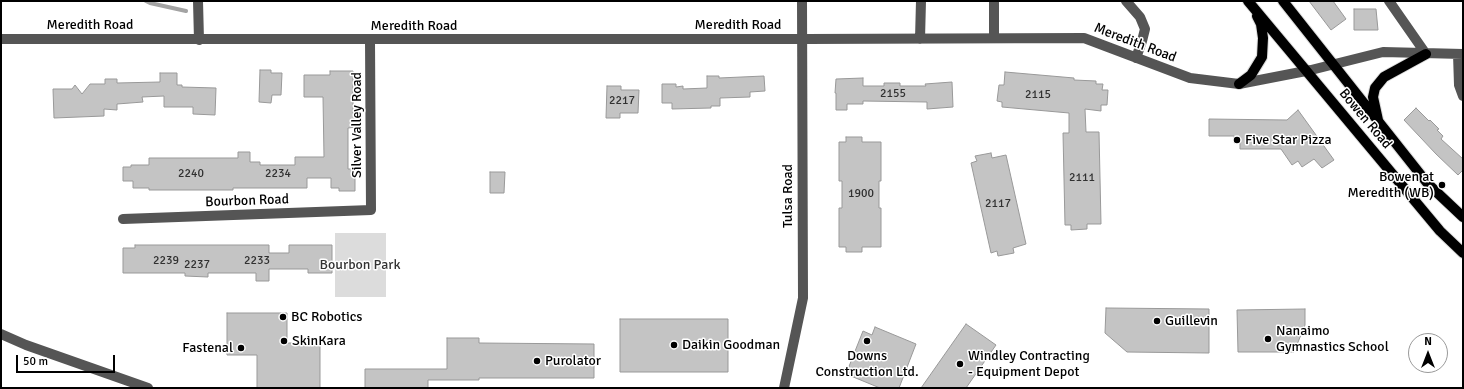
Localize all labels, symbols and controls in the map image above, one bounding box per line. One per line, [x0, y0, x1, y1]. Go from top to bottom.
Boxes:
street label: Meredith Road [47, 17, 133, 33]
street label: Meredith Road [695, 17, 781, 33]
street label: Meredith Road [371, 18, 457, 34]
street label: Meredith Road [1091, 20, 1179, 66]
street label: Silver Valley Road [349, 72, 365, 178]
street label: Bowen Road [1335, 86, 1395, 152]
house number: 2155 [880, 87, 906, 101]
house number: 2115 [1025, 88, 1051, 102]
house number: 2217 [609, 94, 635, 108]
place label: Five Star Pizza [1245, 132, 1332, 148]
marker: Five Star Pizza [1232, 135, 1242, 145]
street label: Tulsa Road [780, 164, 796, 228]
house number: 2240 [178, 167, 204, 181]
house number: 2234 [265, 167, 291, 181]
place label: Bowen at Meredith (WB) [1347, 169, 1434, 202]
house number: 2111 [1069, 171, 1095, 185]
marker: Bowen at Meredith (WB) [1437, 180, 1447, 190]
house number: 1900 [848, 187, 874, 201]
street label: Bourbon Road [205, 191, 289, 211]
house number: 2117 [985, 197, 1011, 211]
house number: 2239 [153, 254, 179, 268]
house number: 2233 [244, 254, 270, 268]
park label: Bourbon Park [320, 257, 400, 273]
house number: 2237 [184, 258, 210, 272]
place label: BC Robotics [291, 309, 362, 325]
marker: BC Robotics [278, 312, 288, 322]
place label: Guillevin [1165, 313, 1218, 329]
marker: Guillevin [1152, 316, 1162, 326]
place label: Nanaimo Gymnastics School [1276, 323, 1389, 356]
place label: SkinKara [292, 333, 346, 349]
north arrow [1408, 333, 1448, 373]
marker: Nanaimo Gymnastics School [1263, 334, 1273, 344]
text: N [1424, 335, 1432, 348]
marker: SkinKara [279, 336, 289, 346]
marker: Downs Construction Ltd. [862, 336, 872, 346]
place label: Daikin Goodman [682, 337, 780, 353]
place label: Fastenal [182, 340, 233, 356]
marker: Daikin Goodman [669, 340, 679, 350]
marker: Fastenal [236, 343, 246, 353]
scale bar [18, 347, 117, 373]
place label: Downs Construction Ltd. [815, 348, 919, 380]
place label: Windley Contracting - Equipment Depot [968, 348, 1090, 380]
place label: Purolator [545, 353, 601, 369]
text: 50 m [23, 354, 48, 369]
marker: Purolator [532, 356, 542, 366]
marker: Windley Contracting - Equipment Depot [955, 359, 965, 369]

